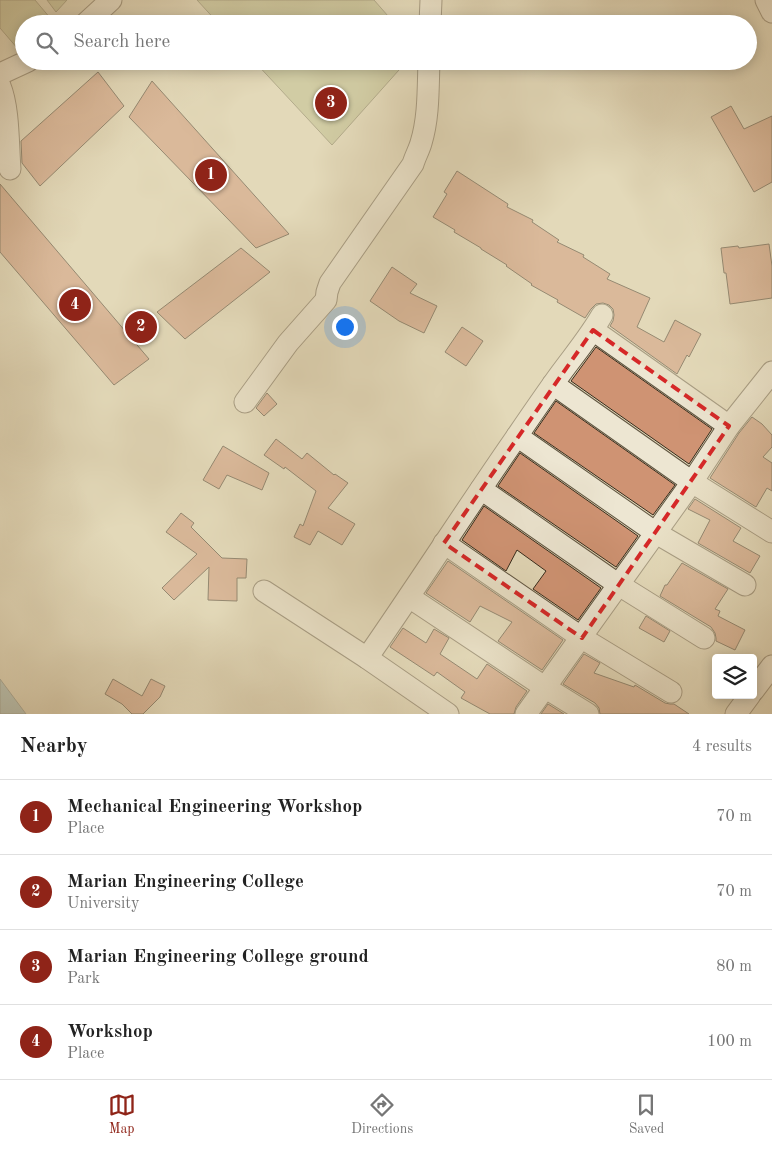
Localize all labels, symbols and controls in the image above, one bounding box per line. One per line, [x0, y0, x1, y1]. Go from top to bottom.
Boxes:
search box [15, 15, 757, 70]
icon: search [33, 29, 61, 57]
text: Search here [73, 33, 170, 52]
pin: 3 [315, 84, 347, 122]
pin: 1 [195, 156, 227, 194]
pin: 4 [59, 286, 91, 324]
pin: 2 [125, 308, 157, 346]
your location [332, 314, 358, 340]
map controls [712, 654, 757, 699]
button: layers [712, 654, 757, 699]
text: Nearby [20, 736, 88, 757]
text: 4 results [692, 739, 752, 755]
text: Mechanical Engineering Workshop [67, 798, 362, 817]
text: 1 [31, 809, 41, 825]
text: 70 m [716, 809, 752, 825]
text: Place [67, 821, 104, 837]
text: Marian Engineering College [67, 873, 304, 892]
text: 2 [31, 884, 41, 900]
text: 70 m [716, 884, 752, 900]
text: University [67, 896, 139, 912]
text: Marian Engineering College ground [67, 948, 369, 967]
text: 3 [31, 959, 41, 975]
text: 80 m [716, 959, 752, 975]
text: Park [67, 971, 100, 987]
text: Workshop [67, 1023, 153, 1042]
text: 4 [31, 1034, 41, 1050]
text: 100 m [707, 1034, 752, 1050]
text: Place [67, 1046, 104, 1062]
tab: Map [108, 1091, 136, 1138]
tab: Directions [351, 1091, 413, 1138]
tab: Saved [629, 1091, 664, 1138]

